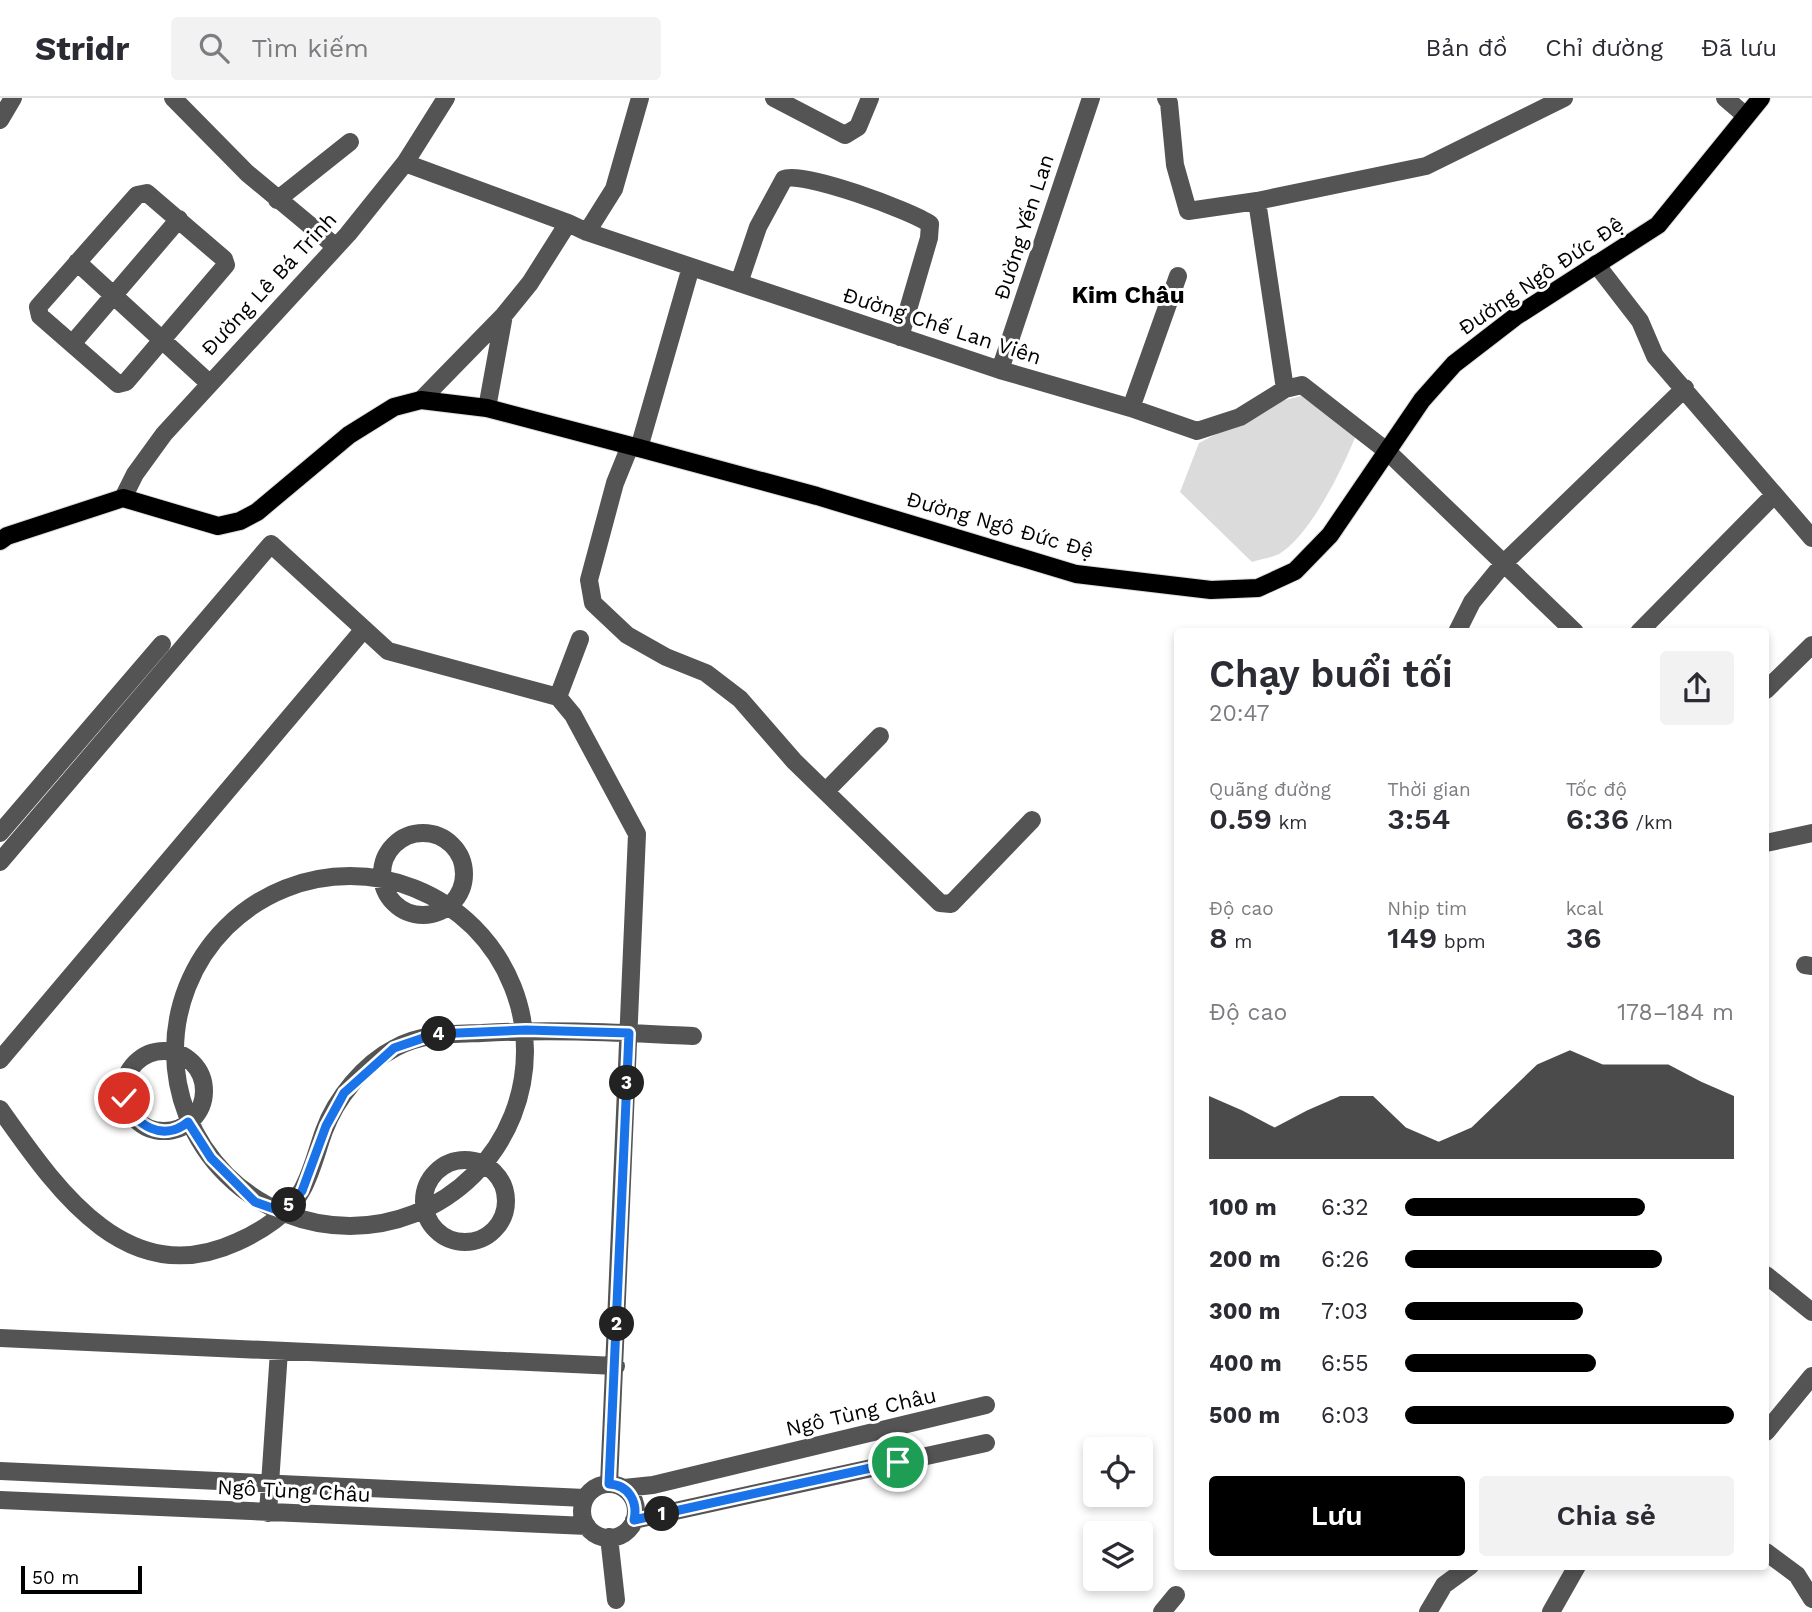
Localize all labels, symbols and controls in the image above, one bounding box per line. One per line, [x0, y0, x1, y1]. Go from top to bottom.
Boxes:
search box [171, 17, 661, 80]
text: Stridr [35, 29, 129, 68]
icon: search [195, 29, 233, 67]
text: Tìm kiếm [251, 33, 369, 63]
text: Bản đồ [1426, 34, 1507, 62]
text: Chỉ đường [1545, 34, 1663, 62]
text: Đã lưu [1701, 34, 1777, 62]
street label: Đường Yến Lan [988, 151, 1059, 303]
street label: Đường Lê Bá Trinh [196, 207, 342, 361]
street label: Đường Ngô Đức Đệ [1454, 211, 1628, 340]
district label: Kim Châu [1071, 281, 1185, 309]
street label: Đường Chế Lan Viên [840, 282, 1045, 369]
street label: Đường Ngô Đức Đệ [904, 486, 1097, 563]
button: share [1660, 651, 1734, 725]
text: Chạy buổi tối [1209, 652, 1453, 696]
text: 20:47 [1209, 700, 1269, 727]
text: Quãng đường [1209, 778, 1331, 801]
text: Thời gian [1387, 778, 1471, 801]
text: Tốc độ [1566, 778, 1627, 801]
text: 0.59 [1209, 801, 1272, 836]
text: 3:54 [1387, 801, 1450, 836]
text: 6:36 [1566, 801, 1629, 836]
text: km [1272, 811, 1307, 834]
text: /km [1629, 811, 1673, 834]
text: Độ cao [1209, 897, 1274, 920]
text: Nhịp tim [1387, 897, 1467, 920]
text: kcal [1566, 897, 1603, 920]
text: 8 [1209, 920, 1228, 955]
text: 149 [1387, 920, 1437, 955]
text: 36 [1566, 920, 1602, 955]
text: m [1228, 930, 1252, 953]
text: bpm [1437, 930, 1486, 953]
text: Độ cao [1209, 999, 1287, 1026]
text: 178–184 m [1617, 999, 1734, 1026]
pin: 4 [422, 1016, 457, 1052]
text: 4 [432, 1022, 445, 1045]
pin: 3 [610, 1066, 644, 1100]
pin [94, 1068, 154, 1128]
text: 3 [621, 1071, 632, 1094]
icon: check [105, 1079, 143, 1117]
pin: 5 [272, 1188, 306, 1222]
text: 5 [283, 1193, 294, 1216]
text: 100 m [1209, 1194, 1277, 1221]
text: 6:32 [1321, 1194, 1369, 1221]
text: 200 m [1209, 1246, 1281, 1273]
text: 6:26 [1321, 1246, 1369, 1273]
text: 300 m [1209, 1298, 1280, 1325]
text: 7:03 [1321, 1298, 1368, 1325]
pin: 2 [600, 1306, 634, 1342]
text: 2 [611, 1312, 622, 1335]
text: 400 m [1209, 1350, 1282, 1377]
text: 6:55 [1321, 1350, 1369, 1377]
street label: Ngô Tùng Châu [783, 1382, 938, 1441]
text: 500 m [1209, 1402, 1280, 1429]
text: 6:03 [1321, 1402, 1369, 1429]
pin [868, 1432, 928, 1492]
map controls [1083, 1437, 1153, 1591]
button: locate [1083, 1437, 1153, 1507]
icon: arrive [879, 1443, 917, 1481]
street label: Ngô Tùng Châu [217, 1474, 371, 1507]
button: Lưu [1209, 1476, 1465, 1556]
button: Chia sẻ [1479, 1476, 1734, 1556]
pin: 1 [644, 1496, 680, 1532]
text: 1 [657, 1502, 666, 1525]
button: layers [1083, 1521, 1153, 1591]
scale bar [21, 1563, 142, 1595]
text: 50 m [32, 1566, 79, 1589]

